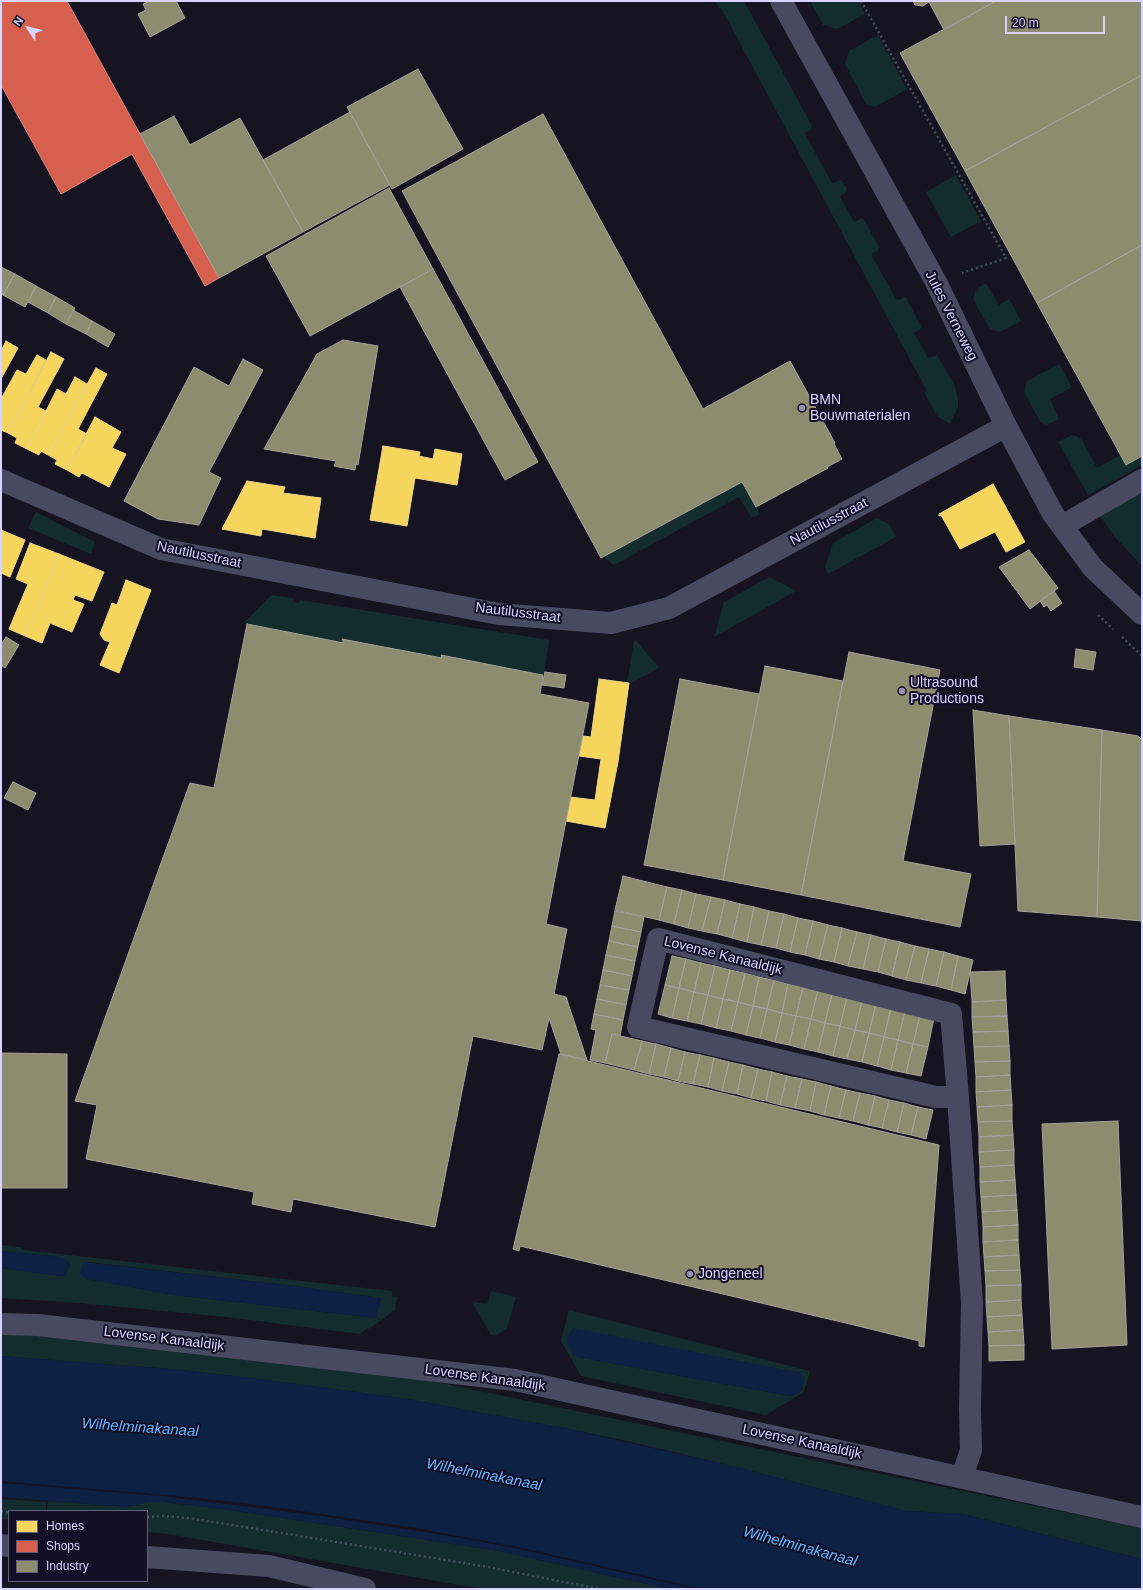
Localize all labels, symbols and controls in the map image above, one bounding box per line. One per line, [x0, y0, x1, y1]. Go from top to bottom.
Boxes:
north arrow [8, 8, 48, 48]
scale bar [1007, 8, 1107, 34]
text: N [11, 14, 25, 28]
text: 20 m [1012, 16, 1039, 30]
street label: Jules Verneweg [921, 268, 981, 364]
place label: BMN Bouwmaterialen [810, 392, 910, 424]
marker: BMN Bouwmaterialen [797, 403, 807, 413]
street label: Nautilusstraat [787, 494, 871, 550]
street label: Nautilusstraat [155, 538, 243, 572]
street label: Nautilusstraat [474, 599, 562, 627]
place label: Ultrasound Productions [910, 675, 984, 708]
marker: Ultrasound Productions [897, 686, 907, 696]
street label: Lovense Kanaaldijk [662, 933, 784, 979]
place label: Jongeneel [698, 1266, 763, 1282]
marker: Jongeneel [685, 1269, 695, 1279]
street label: Lovense Kanaaldijk [103, 1323, 225, 1355]
street label: Lovense Kanaaldijk [424, 1361, 546, 1395]
water label: Wilhelminakanaal [81, 1415, 199, 1441]
street label: Lovense Kanaaldijk [741, 1421, 863, 1463]
water label: Wilhelminakanaal [425, 1455, 543, 1495]
legend [8, 1510, 148, 1582]
text: Homes [46, 1519, 84, 1533]
water label: Wilhelminakanaal [741, 1523, 859, 1571]
text: Shops [46, 1539, 80, 1553]
text: Industry [46, 1559, 89, 1573]

